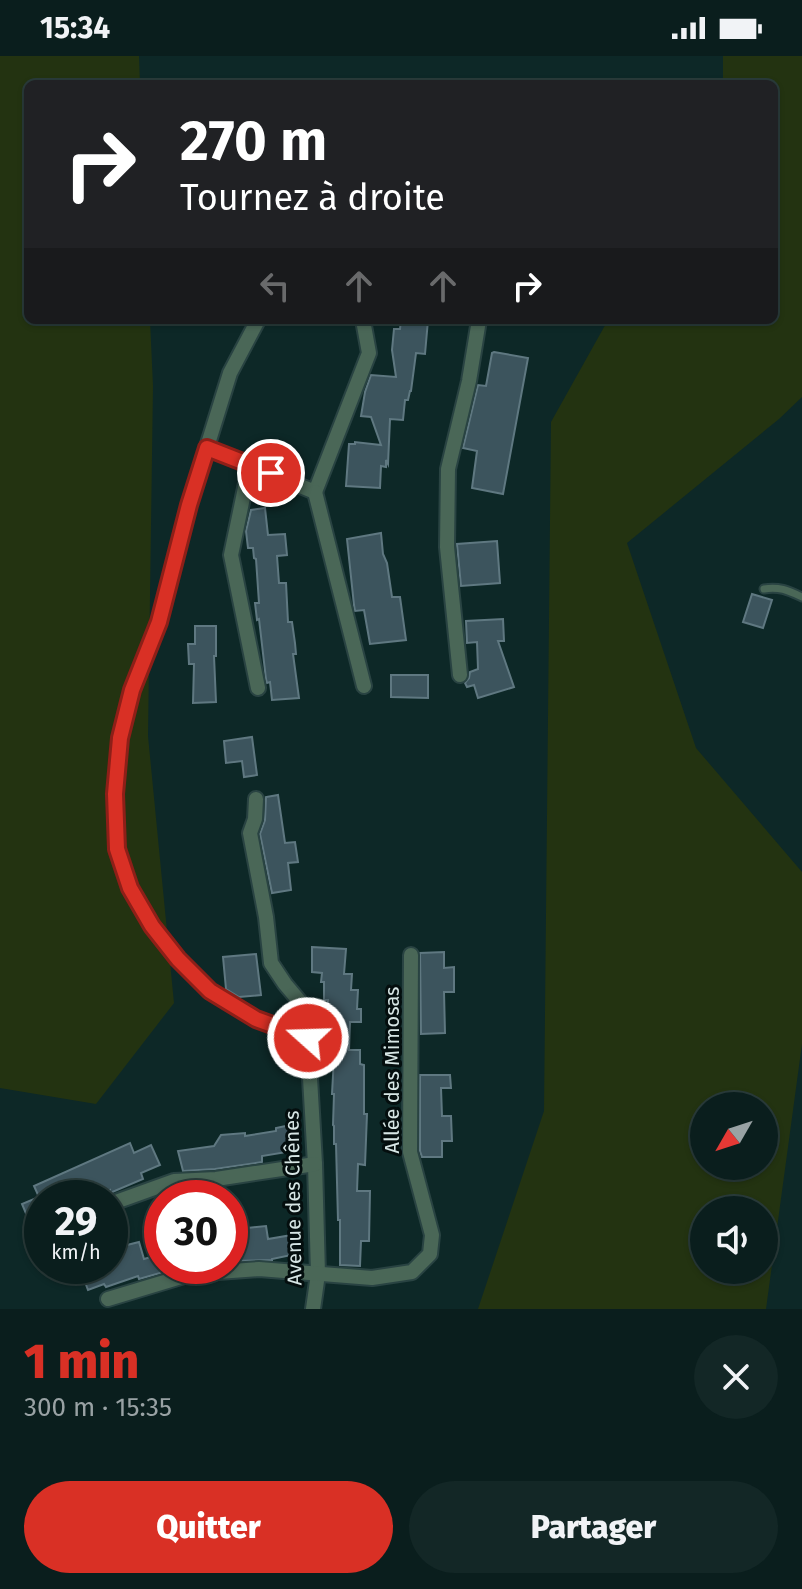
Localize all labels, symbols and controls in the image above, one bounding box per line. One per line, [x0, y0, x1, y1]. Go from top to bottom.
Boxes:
text: 15:34 [40, 10, 110, 46]
text: 270 m [180, 108, 327, 175]
icon: right [48, 112, 152, 216]
text: Tournez à droite [180, 176, 445, 220]
icon: left [253, 264, 297, 308]
icon: ahead [337, 264, 381, 308]
icon: ahead [421, 264, 465, 308]
icon: right [505, 264, 549, 308]
pin [237, 439, 305, 507]
icon: arrive [249, 451, 293, 495]
street label: Allée des Mimosas [380, 987, 404, 1153]
position arrow [266, 996, 350, 1080]
north arrow [690, 1092, 778, 1180]
map controls [690, 1092, 778, 1284]
street label: Avenue des Chênes [279, 1110, 307, 1286]
speed limit sign: 30 [144, 1180, 248, 1284]
button: sound [690, 1196, 778, 1284]
text: 29 [55, 1198, 97, 1246]
text: km/h [51, 1240, 101, 1264]
text: 1 min [24, 1333, 139, 1391]
button: close [694, 1335, 778, 1419]
text: 300 m · 15:35 [24, 1392, 172, 1423]
button: Quitter [24, 1481, 393, 1573]
button: Partager [409, 1481, 778, 1573]

